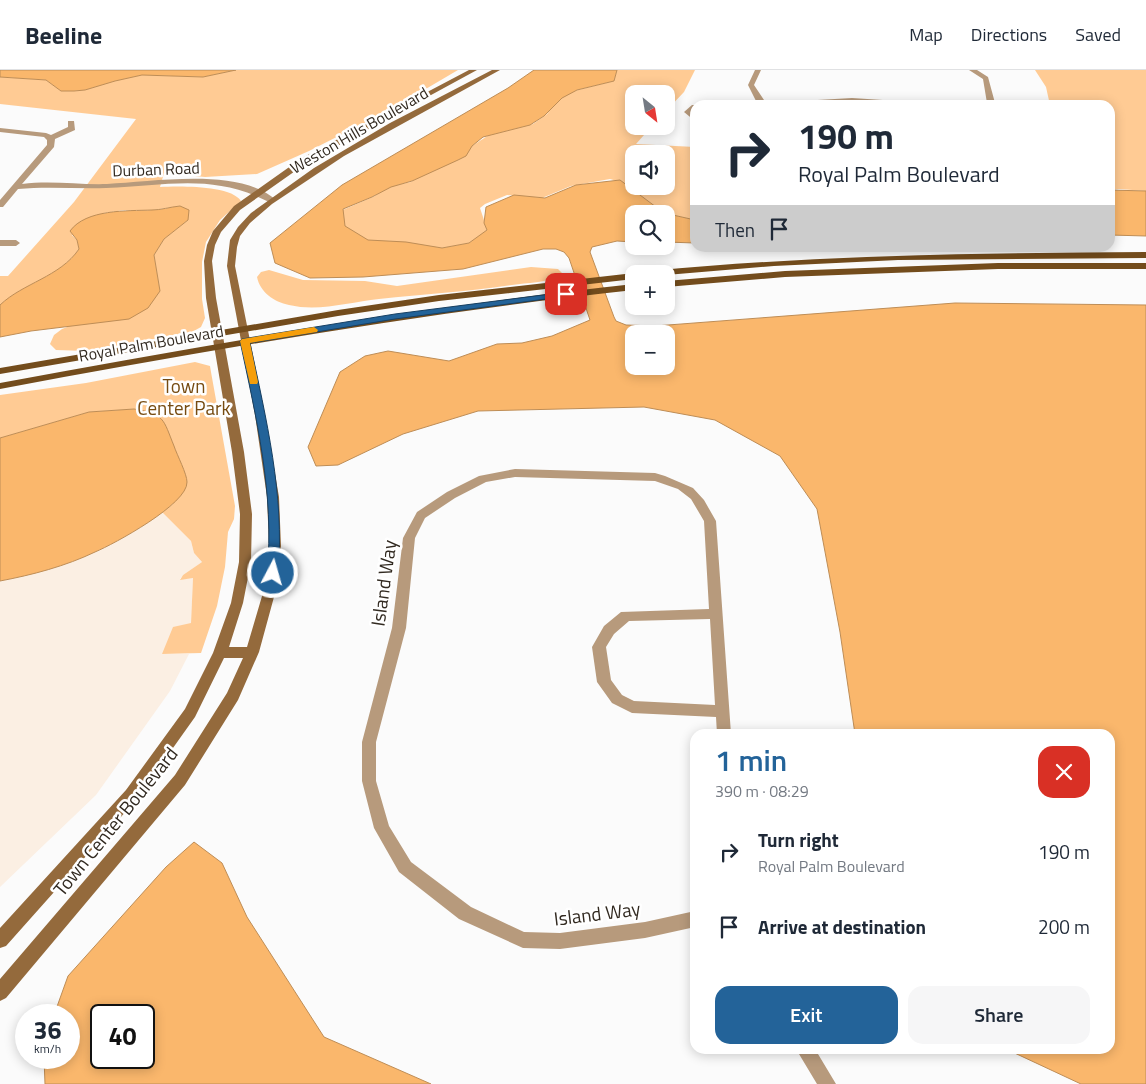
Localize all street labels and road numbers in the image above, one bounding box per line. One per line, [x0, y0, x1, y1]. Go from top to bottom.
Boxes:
street label: Weston Hills Boulevard [285, 81, 433, 179]
street label: Durban Road [112, 155, 200, 183]
street label: Royal Palm Boulevard [77, 318, 225, 368]
street label: Island Way [363, 538, 403, 628]
street label: Town Center Boulevard [46, 740, 184, 902]
street label: Island Way [552, 893, 642, 933]

